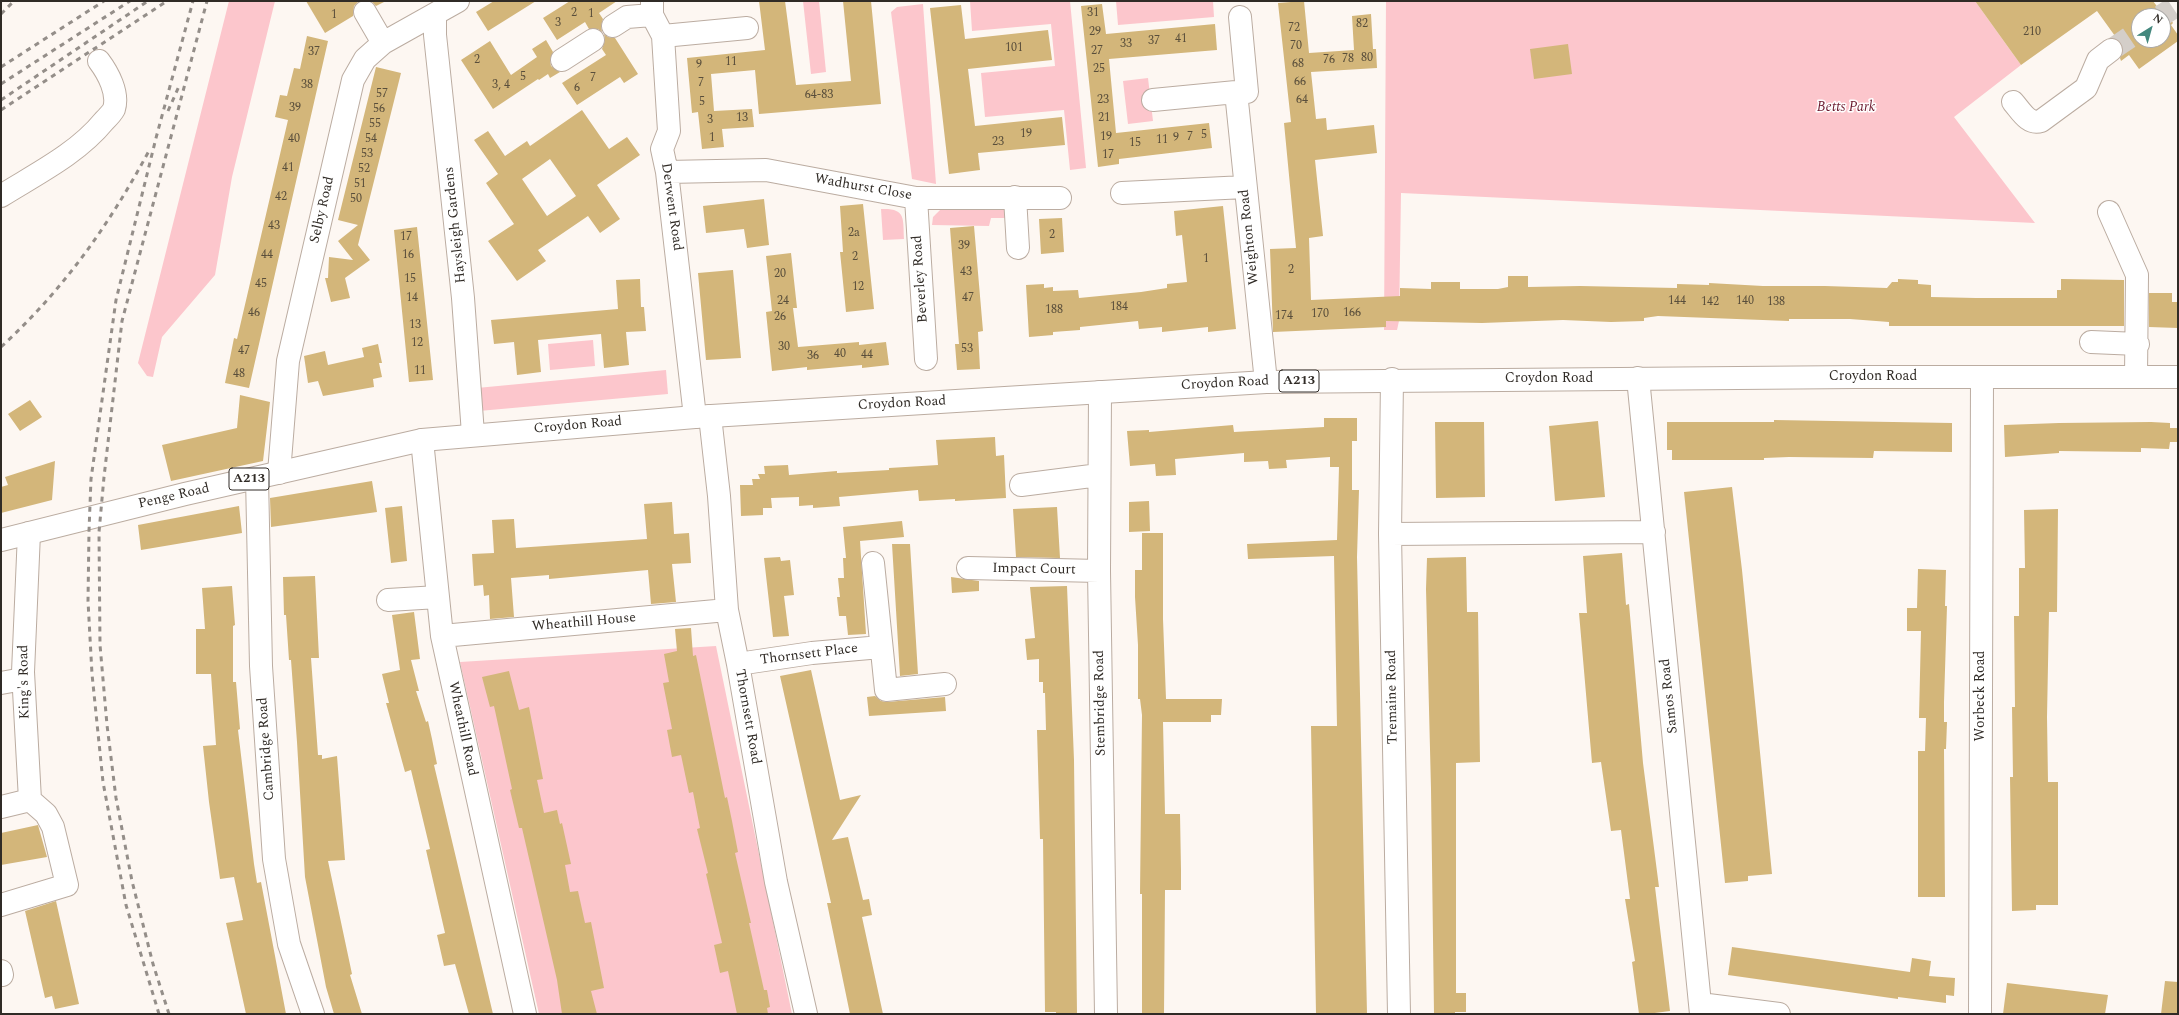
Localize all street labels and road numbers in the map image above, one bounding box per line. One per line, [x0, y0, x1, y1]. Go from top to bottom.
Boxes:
street label: Derwent Road [657, 162, 685, 252]
street label: Haysleigh Gardens [442, 166, 470, 284]
street label: Wadhurst Close [813, 171, 913, 205]
street label: Selby Road [307, 175, 339, 245]
street label: Weighton Road [1237, 188, 1263, 286]
street label: Beverley Road [910, 235, 932, 323]
street label: Croydon Road [1829, 369, 1917, 385]
road number: A213 [1279, 370, 1319, 392]
street label: Croydon Road [1505, 371, 1593, 387]
street label: Croydon Road [1180, 373, 1270, 395]
street label: Croydon Road [857, 393, 947, 415]
street label: Croydon Road [533, 414, 623, 438]
road number: A213 [229, 468, 269, 490]
street label: Penge Road [137, 481, 211, 513]
street label: Impact Court [992, 561, 1076, 579]
street label: Wheathill House [531, 610, 637, 636]
street label: Thornsett Place [759, 641, 859, 669]
street label: King's Road [16, 645, 34, 719]
street label: Stembridge Road [1092, 650, 1110, 756]
street label: Tremaine Road [1384, 650, 1402, 744]
street label: Worbeck Road [1973, 651, 1989, 741]
street label: Samos Road [1658, 658, 1682, 734]
street label: Thornsett Road [730, 668, 764, 766]
street label: Wheathill Road [444, 680, 480, 778]
street label: Cambridge Road [255, 697, 279, 801]

